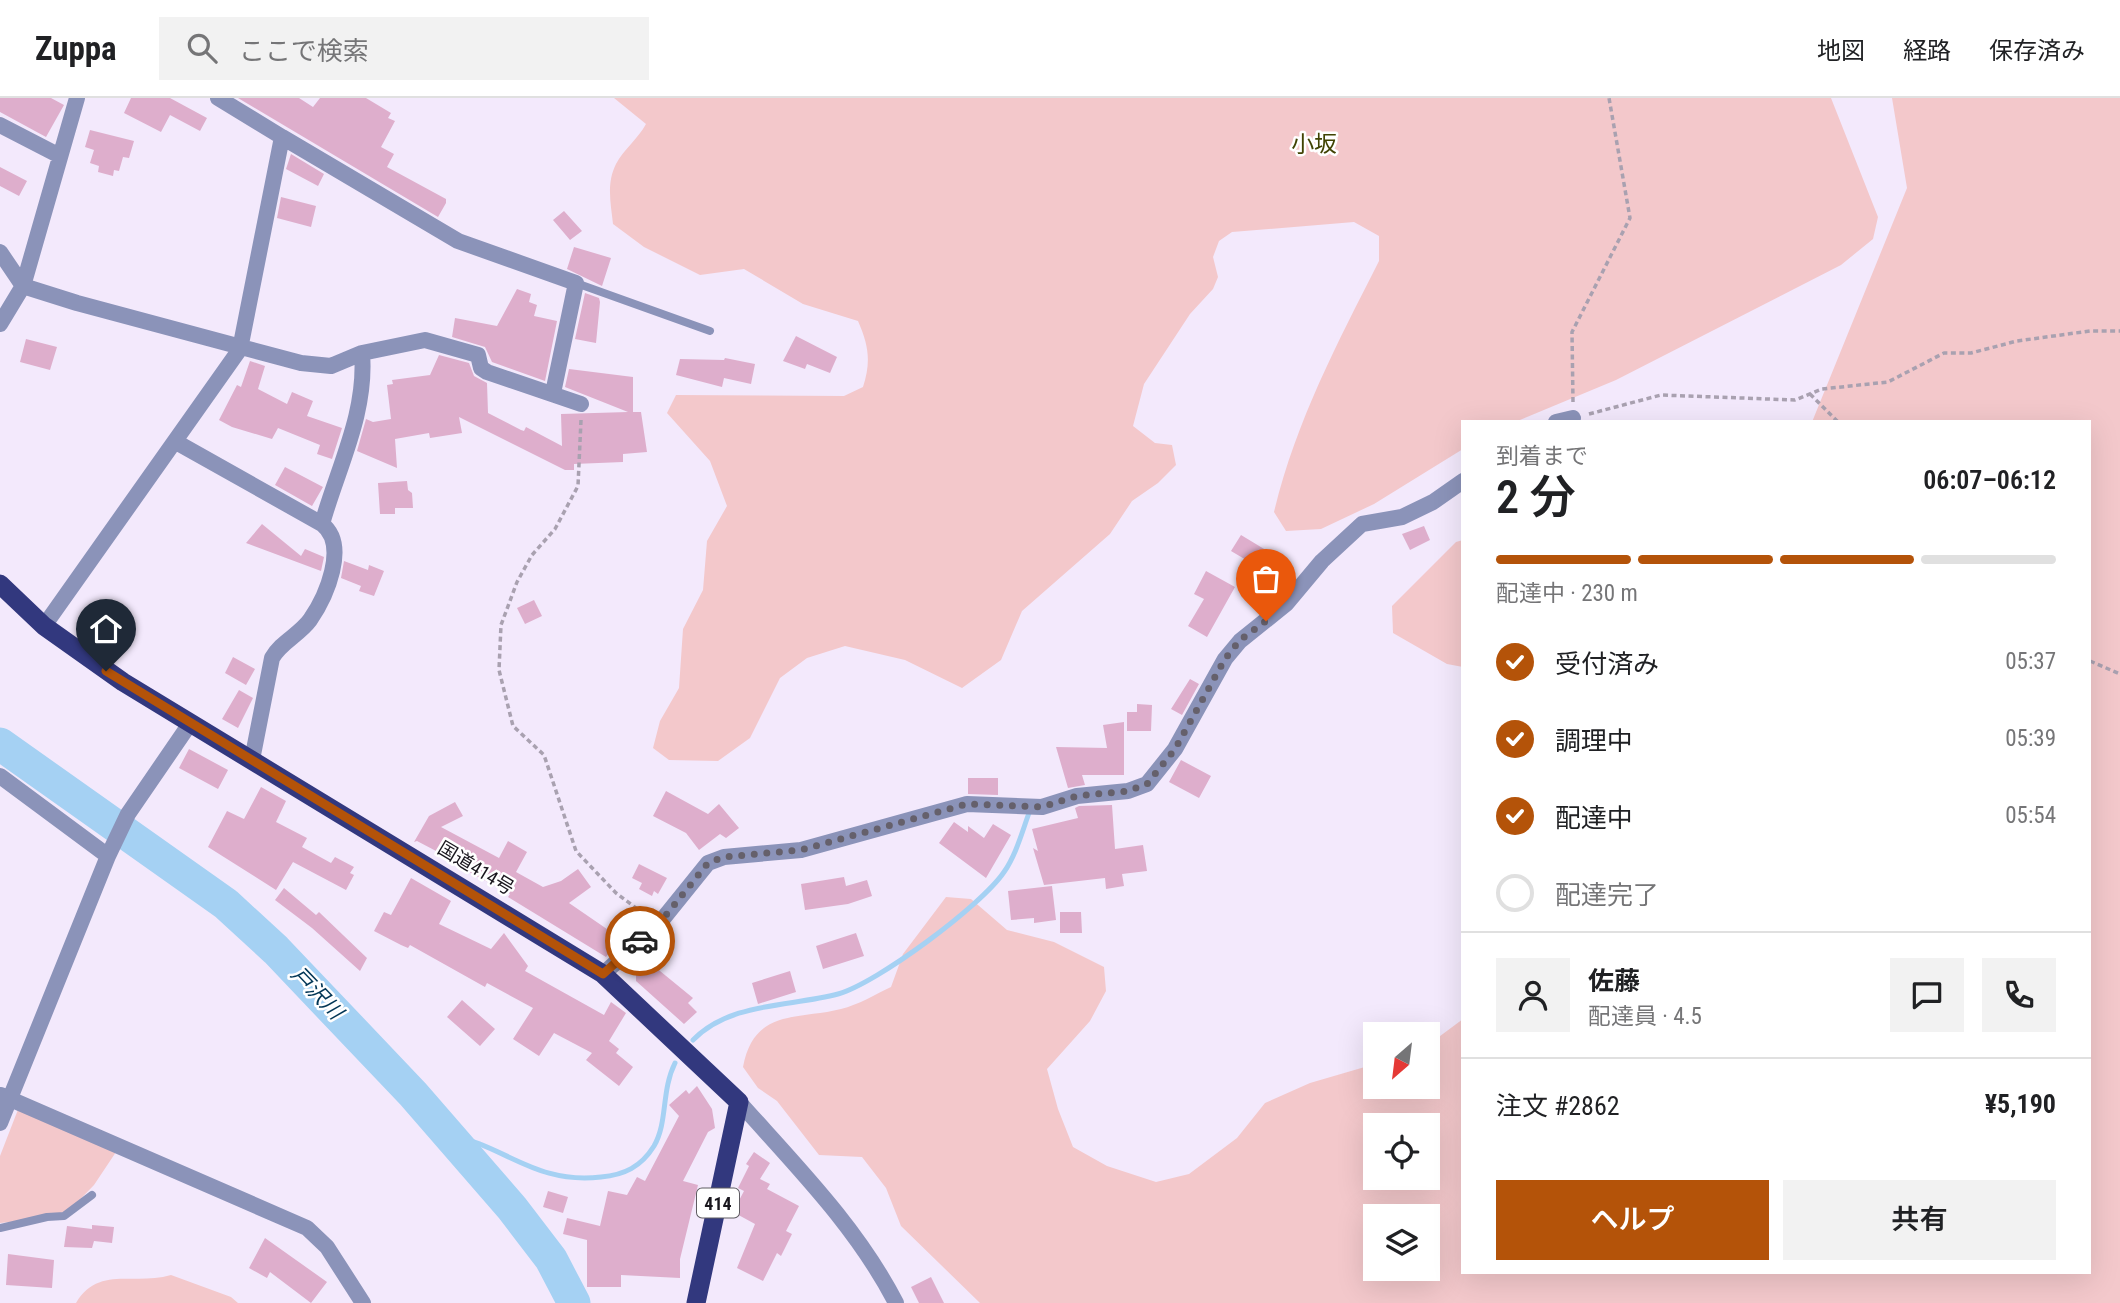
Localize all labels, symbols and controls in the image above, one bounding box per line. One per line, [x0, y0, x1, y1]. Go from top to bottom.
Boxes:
search box [159, 17, 649, 80]
text: Zuppa [35, 29, 117, 68]
icon: search [183, 29, 221, 67]
text: ここで検索 [239, 36, 369, 66]
text: 地図 [1817, 37, 1865, 65]
text: 経路 [1903, 37, 1951, 65]
text: 保存済み [1989, 37, 2085, 65]
district label: 小坂 [1291, 131, 1337, 158]
text: 到着まで [1496, 443, 1588, 470]
text: 06:07–06:12 [1923, 465, 2056, 495]
text: 2 分 [1496, 470, 1576, 524]
pin [1236, 549, 1296, 621]
icon: bag [1247, 560, 1285, 598]
text: 配達中 · 230 m [1496, 580, 1638, 607]
pin [76, 599, 136, 671]
icon: home [87, 610, 125, 648]
icon: check [1496, 643, 1534, 681]
text: 05:37 [2005, 648, 2056, 675]
text: 受付済み [1555, 649, 1659, 679]
icon: check [1496, 720, 1534, 758]
text: 05:39 [2005, 725, 2056, 752]
text: 調理中 [1555, 726, 1633, 756]
icon: check [1496, 797, 1534, 835]
text: 05:54 [2005, 802, 2056, 829]
text: 配達中 [1555, 803, 1633, 833]
street label: 国道414号 [434, 836, 518, 900]
text: 配達完了 [1555, 880, 1659, 910]
courier [605, 906, 675, 976]
icon: car [621, 922, 659, 960]
button: person [1496, 958, 1570, 1032]
button: chat [1890, 958, 1964, 1032]
button: phone [1982, 958, 2056, 1032]
water label: 戸沢川 [286, 962, 349, 1025]
text: 佐藤 [1588, 966, 1640, 996]
text: 配達員 · 4.5 [1588, 1003, 1702, 1030]
north arrow [1363, 1022, 1440, 1099]
map controls [1363, 1022, 1440, 1281]
text: ¥5,190 [1985, 1089, 2056, 1119]
text: 注文 #2862 [1496, 1091, 1620, 1121]
button: locate [1363, 1113, 1440, 1190]
button: ヘルプ [1496, 1180, 1769, 1260]
button: 共有 [1783, 1180, 2056, 1260]
road number: 414 [697, 1188, 739, 1218]
button: layers [1363, 1204, 1440, 1281]

